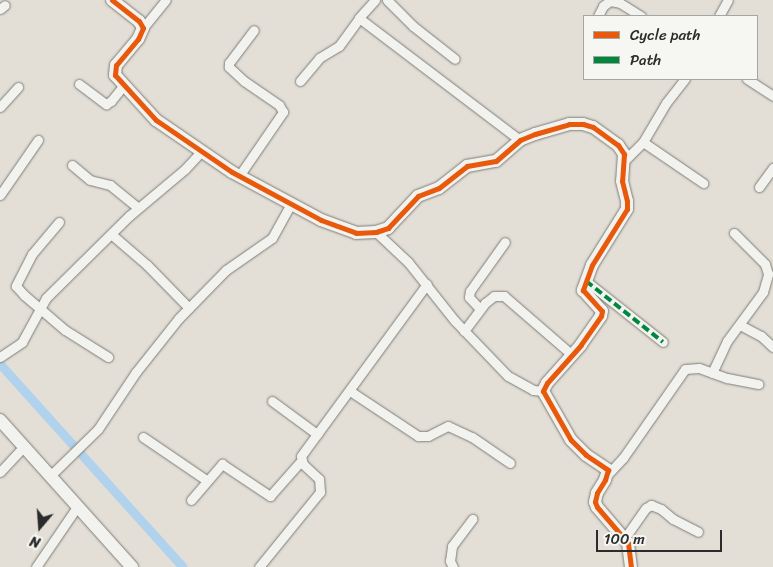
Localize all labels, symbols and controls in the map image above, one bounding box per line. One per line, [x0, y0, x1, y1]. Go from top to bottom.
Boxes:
legend [583, 15, 758, 80]
text: Cycle path [630, 22, 700, 48]
text: Path [630, 47, 661, 73]
north arrow [15, 502, 65, 552]
scale bar [598, 520, 724, 552]
text: 100 m [604, 526, 645, 552]
text: N [27, 528, 44, 555]

